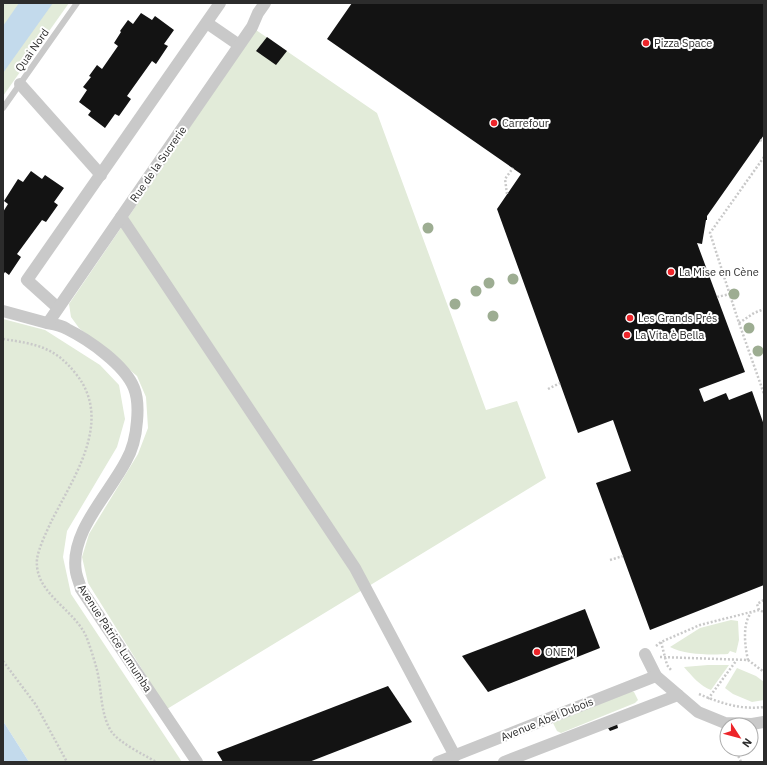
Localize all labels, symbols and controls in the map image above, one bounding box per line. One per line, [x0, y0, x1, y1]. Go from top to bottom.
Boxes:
street label: Quai Nord [12, 26, 52, 74]
place label: Pizza Space [654, 36, 712, 50]
marker: Pizza Space [641, 38, 651, 48]
place label: Carrefour [502, 116, 549, 130]
marker: Carrefour [489, 118, 499, 128]
street label: Rue de la Sucrerie [127, 123, 189, 205]
place label: La Mise en Cène [679, 265, 759, 279]
marker: La Mise en Cène [666, 267, 676, 277]
place label: Les Grands Prés [638, 311, 717, 325]
marker: Les Grands Prés [625, 313, 635, 323]
place label: La Vita è Bella [635, 328, 705, 342]
marker: La Vita è Bella [622, 330, 632, 340]
street label: Avenue Patrice Lumumba [75, 581, 155, 695]
place label: ONEM [545, 645, 576, 659]
marker: ONEM [532, 647, 542, 657]
street label: Avenue Abel Dubois [499, 694, 595, 744]
north arrow [719, 717, 759, 757]
text: N [739, 736, 755, 750]

